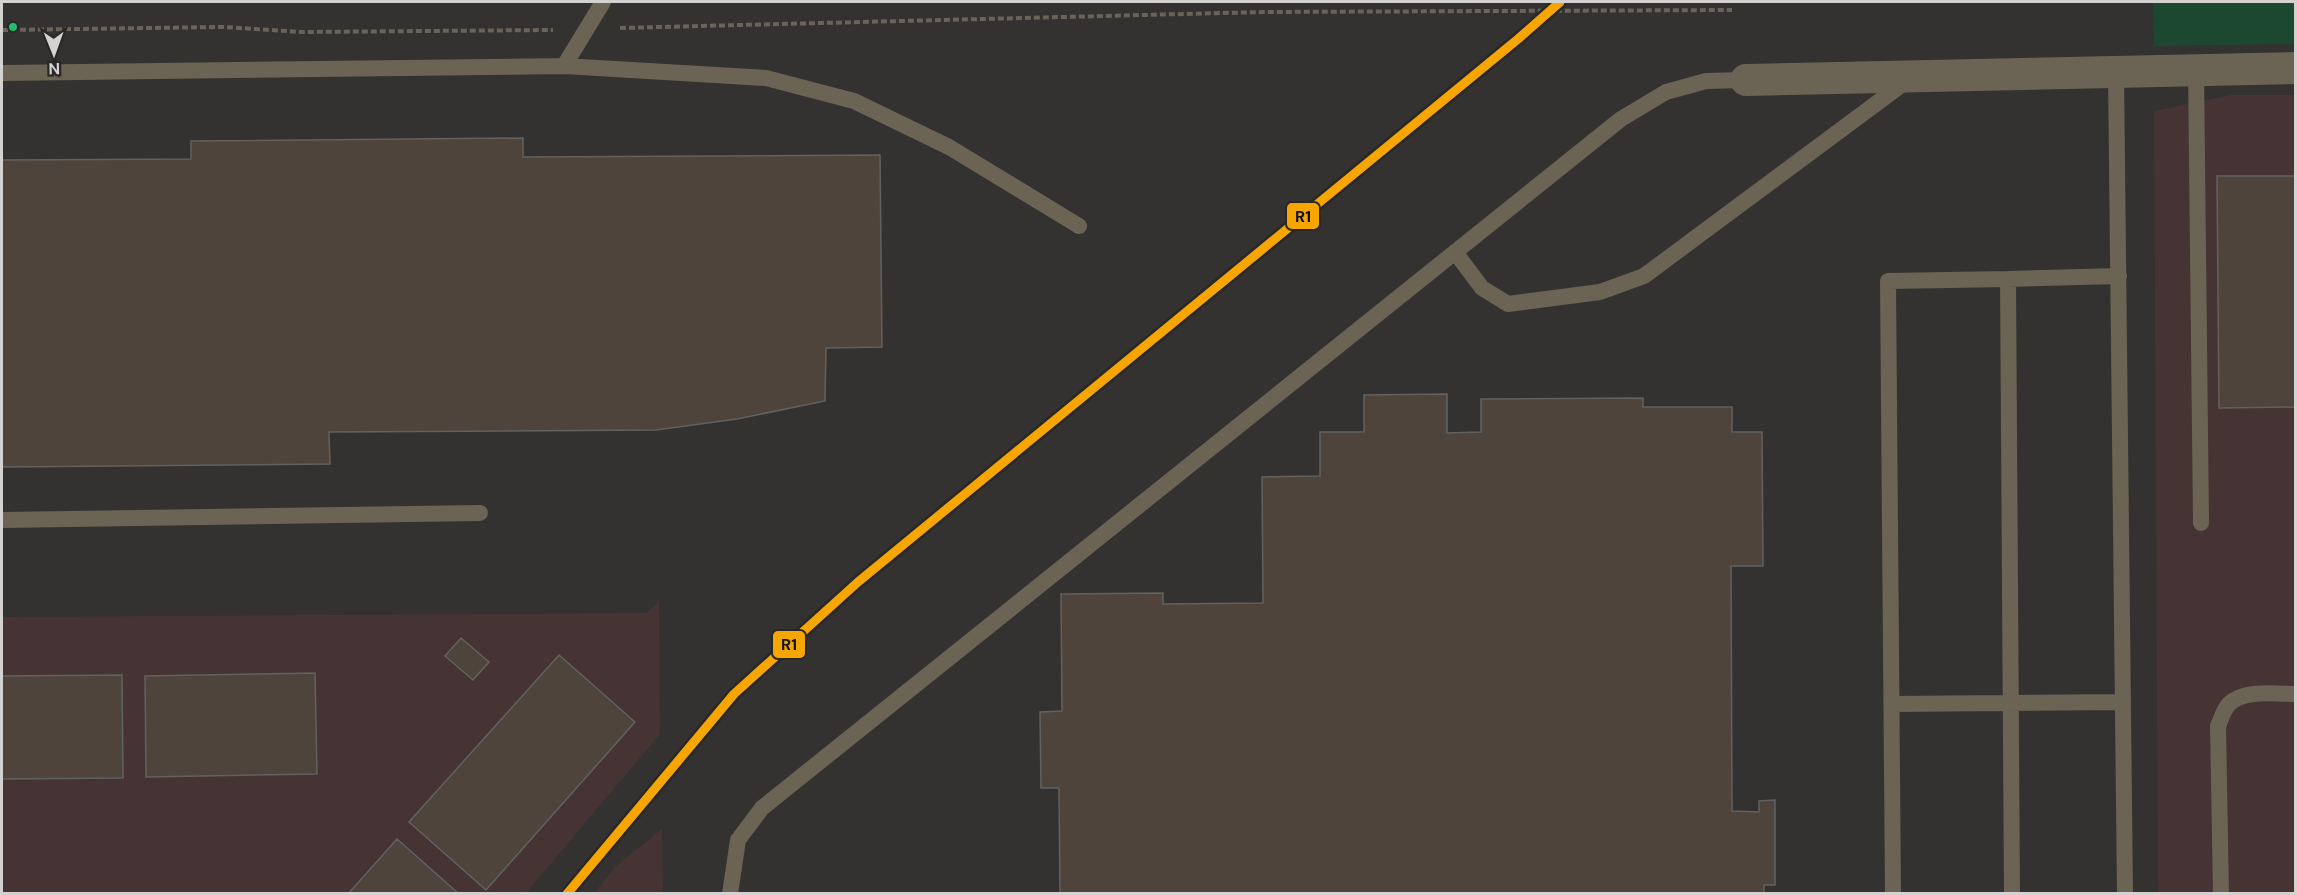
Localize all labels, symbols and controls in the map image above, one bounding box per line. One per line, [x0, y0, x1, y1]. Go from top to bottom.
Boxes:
unlabelled marker [7, 21, 19, 33]
north arrow [24, 24, 84, 84]
text: N [48, 58, 60, 79]
line badge: R1 [1286, 202, 1320, 230]
text: R1 [1295, 206, 1311, 227]
line badge: R1 [772, 630, 806, 659]
text: R1 [781, 634, 797, 655]

